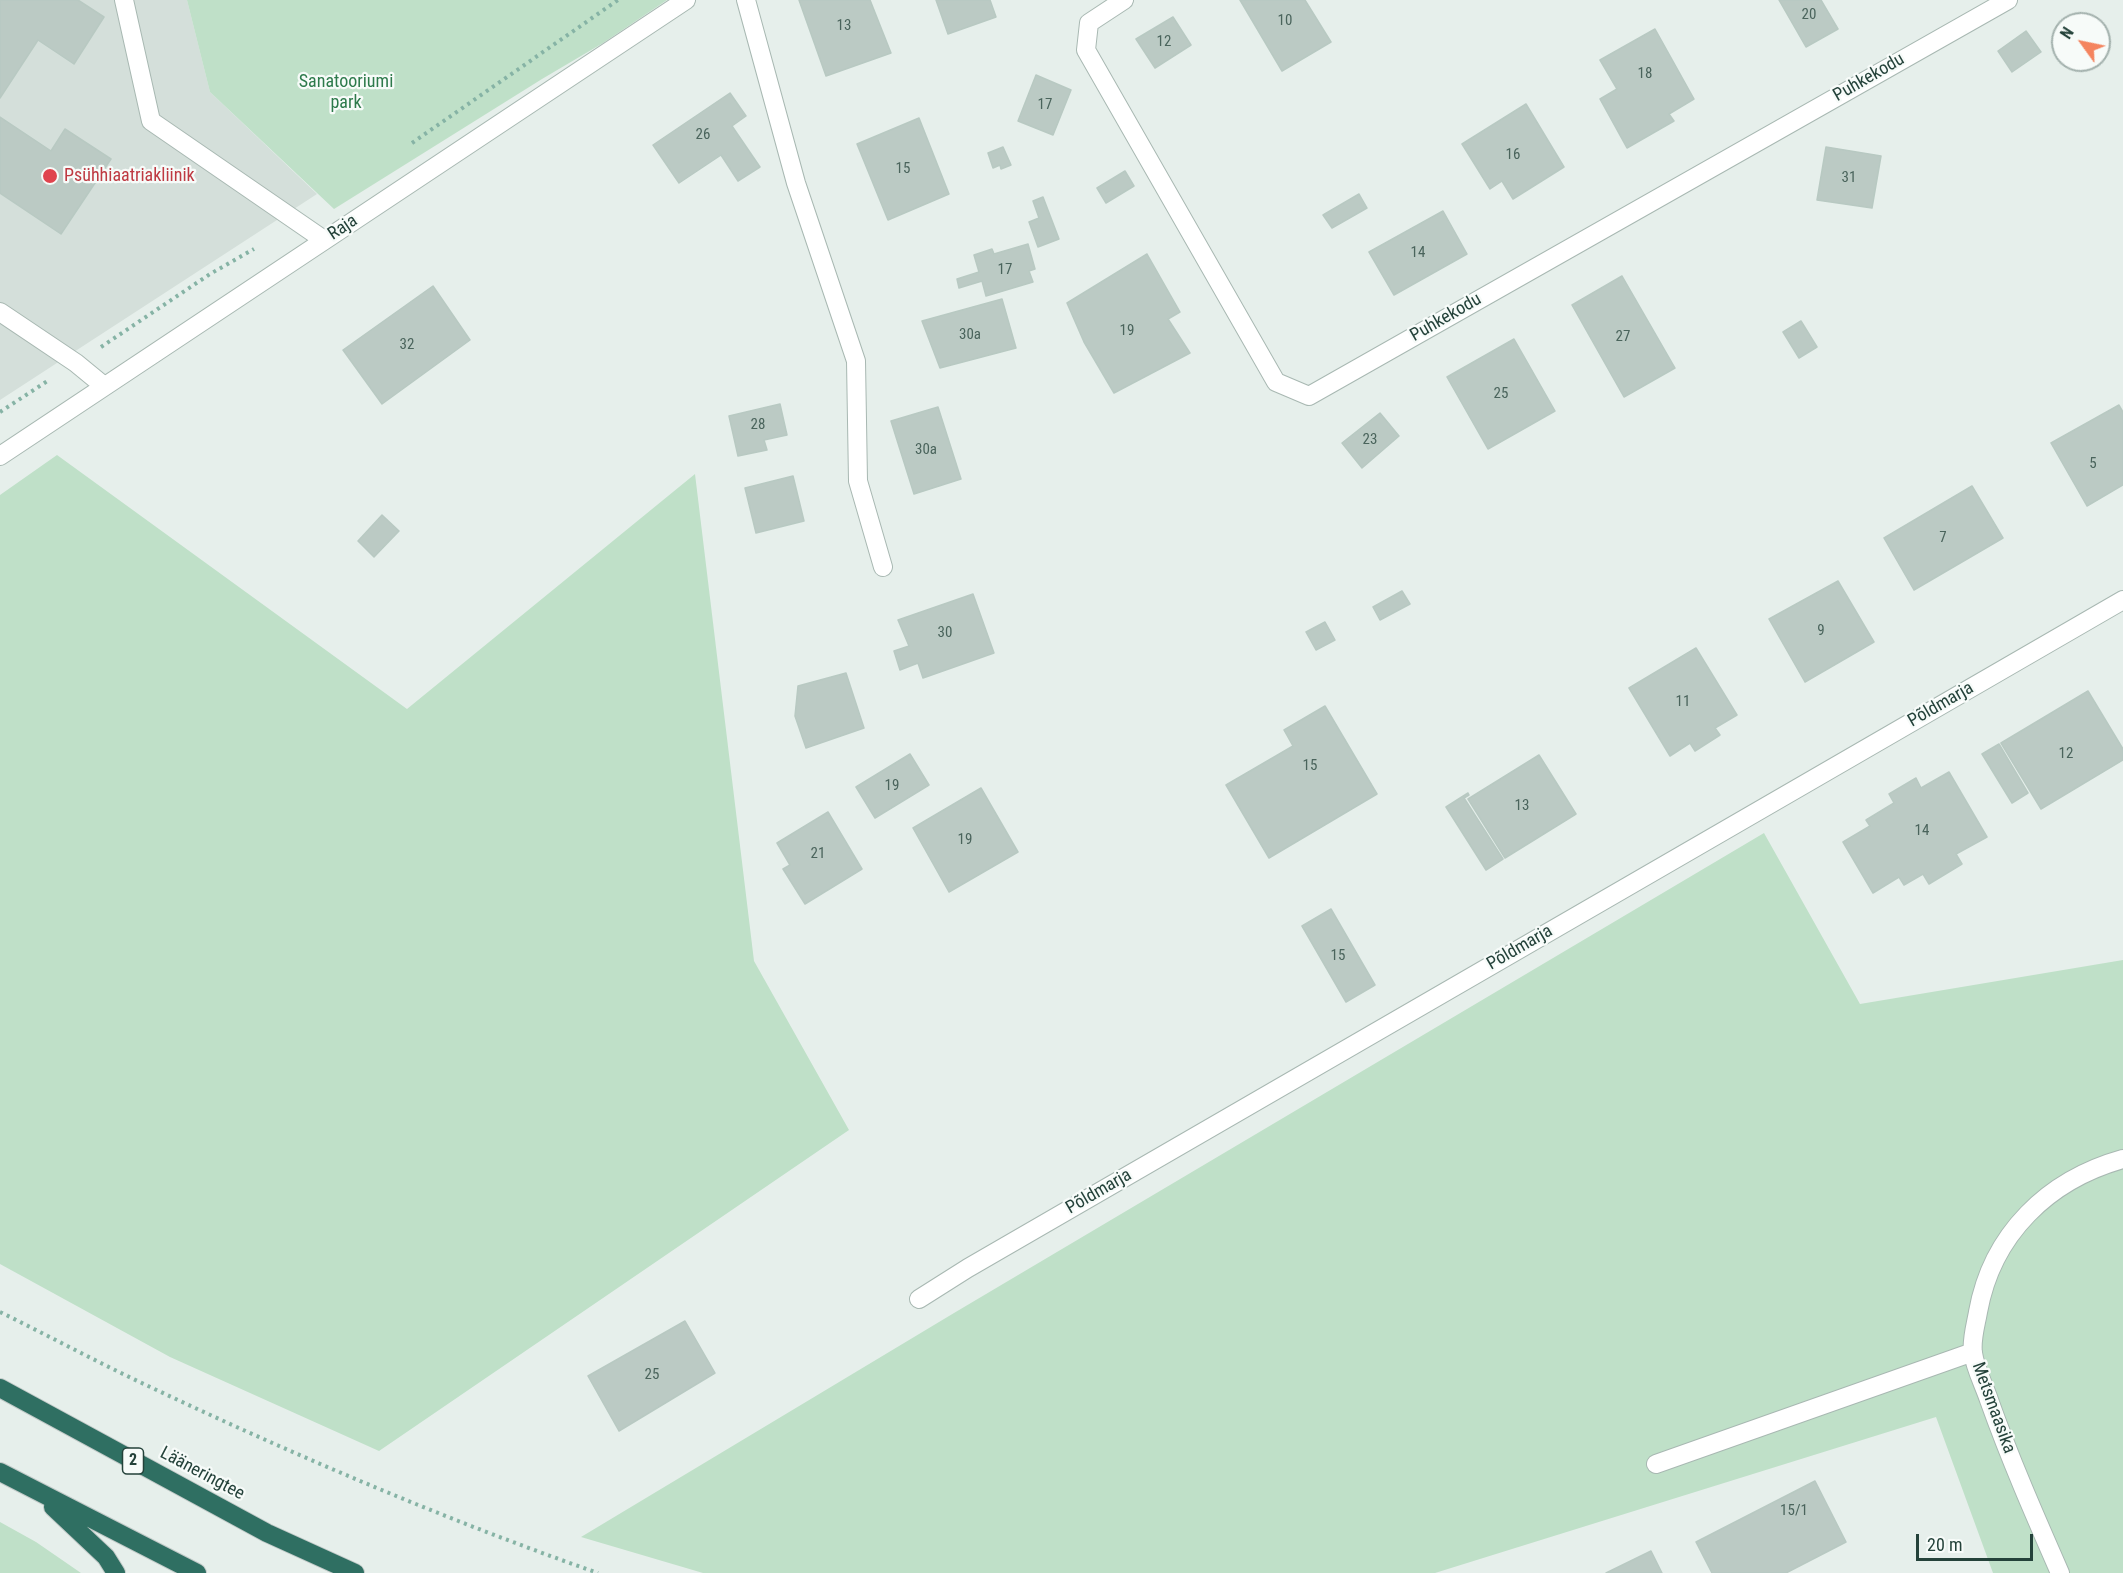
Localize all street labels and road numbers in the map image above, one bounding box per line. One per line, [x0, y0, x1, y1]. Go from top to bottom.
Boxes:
street label: Puhkekodu [1830, 49, 1908, 107]
street label: Raja [324, 210, 362, 246]
street label: Puhkekodu [1407, 289, 1485, 347]
street label: Põldmarja [1904, 678, 1978, 732]
street label: Põldmarja [1483, 921, 1557, 975]
street label: Põldmarja [1062, 1165, 1136, 1219]
street label: Metsmaasika [1967, 1359, 2019, 1457]
street label: Lääneringtee [156, 1443, 248, 1505]
road number: 2 [122, 1448, 144, 1474]

